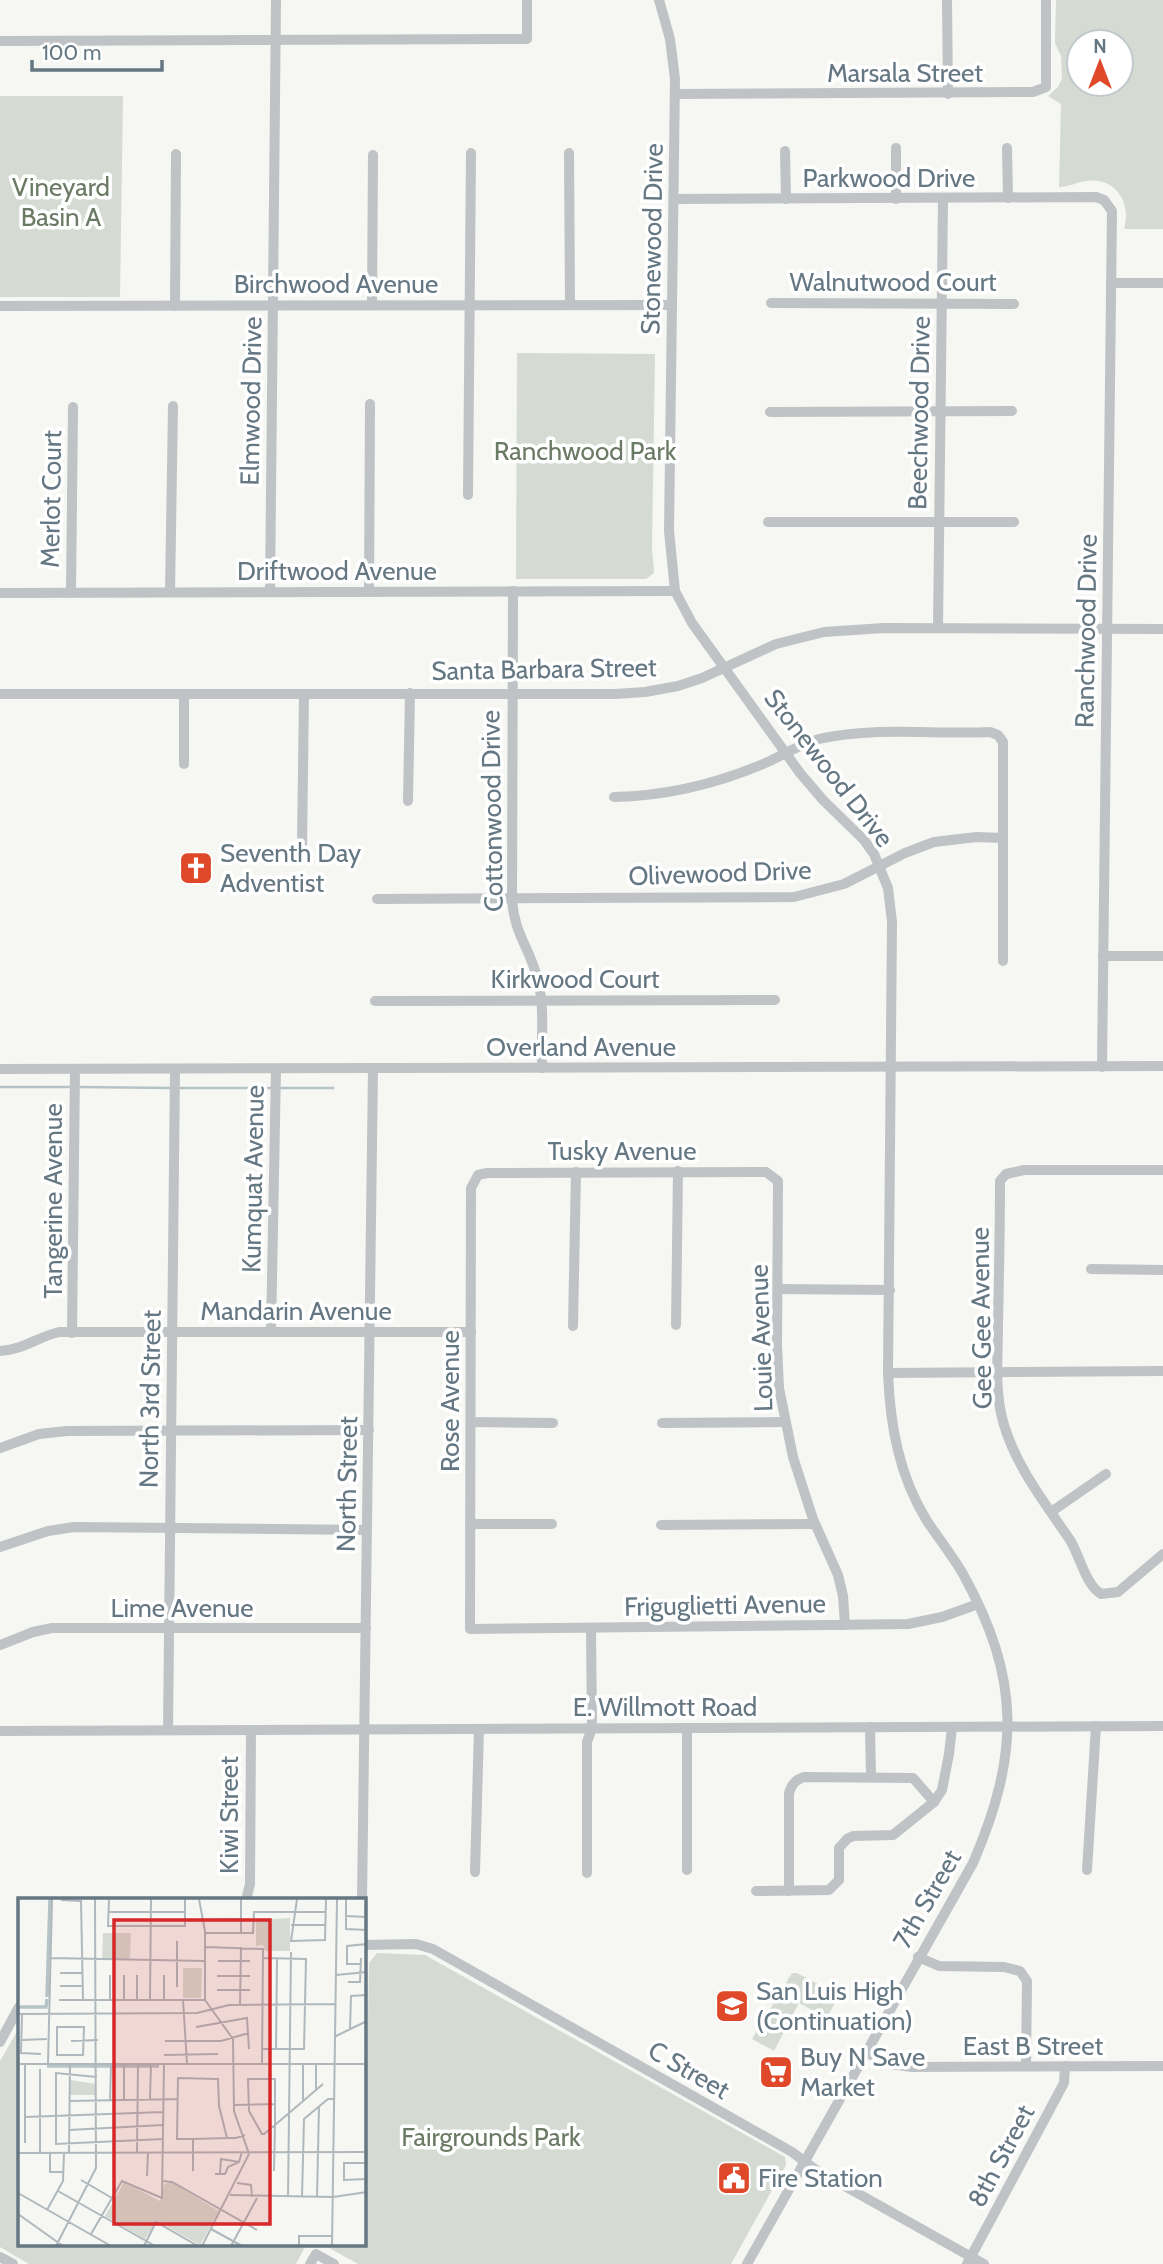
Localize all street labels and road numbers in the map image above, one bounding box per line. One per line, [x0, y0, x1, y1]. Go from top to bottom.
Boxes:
street label: Marsala Street [827, 57, 983, 89]
street label: Stonewood Drive [634, 143, 670, 335]
street label: Parkwood Drive [803, 162, 975, 194]
street label: Walnutwood Court [789, 266, 997, 298]
street label: Birchwood Avenue [234, 268, 438, 300]
street label: Elmwood Drive [234, 316, 268, 486]
street label: Beechwood Drive [901, 316, 937, 510]
street label: Merlot Court [34, 430, 68, 568]
street label: Ranchwood Drive [1068, 534, 1104, 728]
street label: Driftwood Avenue [237, 555, 437, 587]
street label: Santa Barbara Street [431, 651, 657, 687]
street label: Stonewood Drive [757, 683, 901, 853]
street label: Cottonwood Drive [474, 710, 510, 912]
street label: Olivewood Drive [628, 854, 812, 892]
street label: Kirkwood Court [491, 963, 660, 995]
street label: Overland Avenue [486, 1031, 676, 1063]
street label: Kumquat Avenue [235, 1085, 271, 1273]
street label: Tangerine Avenue [37, 1103, 69, 1299]
street label: Tusky Avenue [547, 1135, 697, 1167]
street label: Gee Gee Avenue [963, 1227, 999, 1409]
street label: Louie Avenue [742, 1264, 780, 1412]
street label: Mandarin Avenue [200, 1295, 392, 1327]
street label: North 3rd Street [132, 1309, 168, 1488]
street label: Rose Avenue [434, 1330, 466, 1472]
street label: North Street [330, 1416, 364, 1552]
street label: Friguglietti Avenue [624, 1587, 826, 1623]
street label: Lime Avenue [111, 1592, 253, 1624]
street label: E. Willmott Road [573, 1691, 757, 1723]
street label: Kiwi Street [213, 1756, 245, 1874]
street label: 7th Street [886, 1844, 968, 1954]
street label: East B Street [963, 2030, 1103, 2062]
street label: C Street [643, 2034, 736, 2106]
street label: 8th Street [961, 2099, 1041, 2213]

